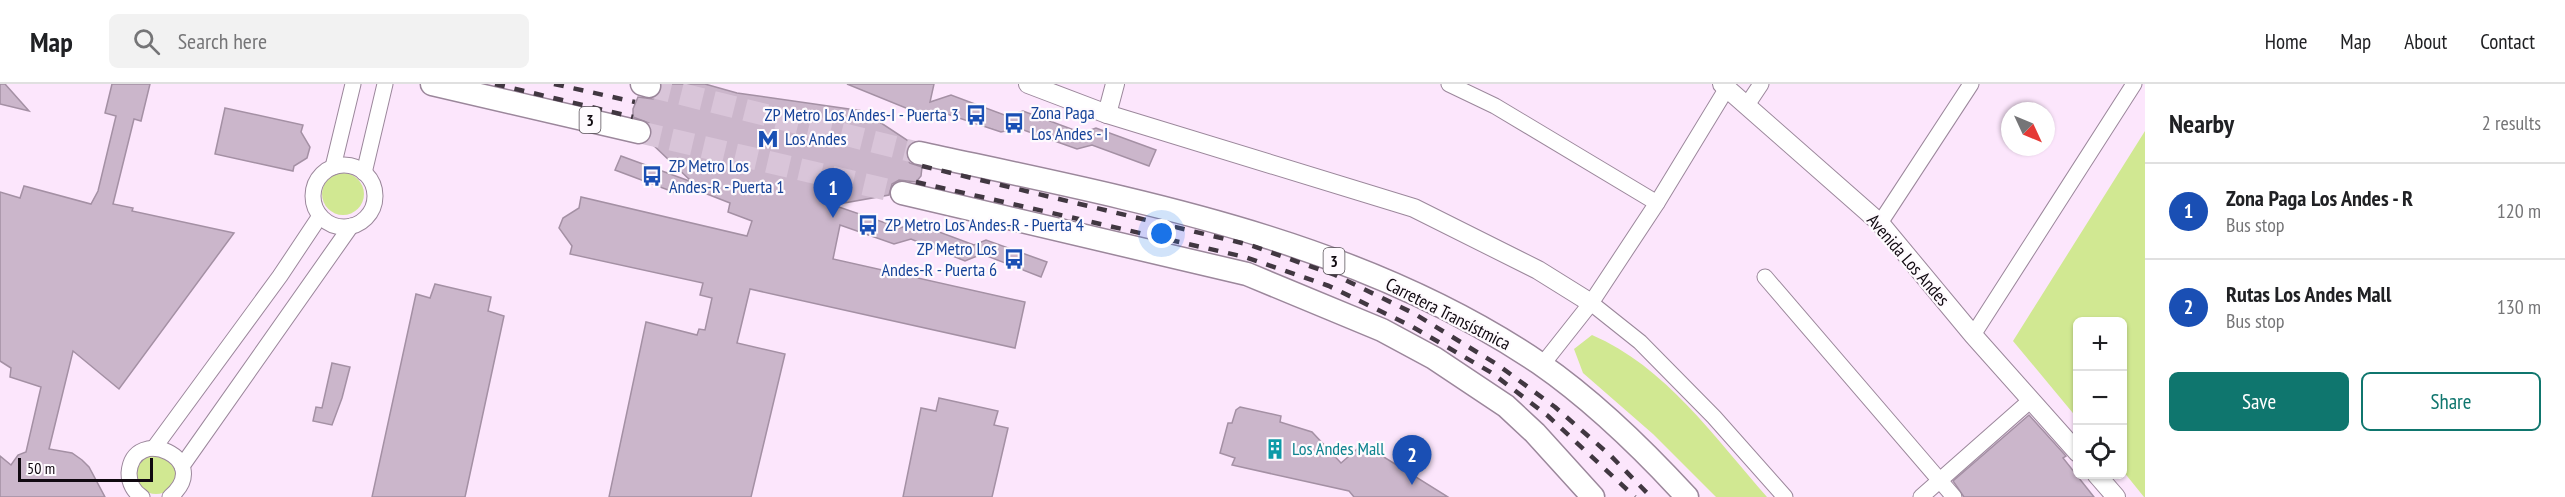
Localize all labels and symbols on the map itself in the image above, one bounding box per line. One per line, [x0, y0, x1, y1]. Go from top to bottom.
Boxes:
place label: Zona Paga Los Andes - I [1031, 101, 1108, 145]
north arrow [2001, 102, 2055, 156]
place label: ZP Metro Los Andes-I - Puerta 3 [765, 103, 959, 126]
bus stop icon: ZP Metro Los Andes-I - Puerta 3 [964, 103, 988, 127]
road number: 3 [580, 107, 600, 133]
bus stop icon: Zona Paga Los Andes - I [1002, 111, 1026, 135]
metro station icon: Los Andes [756, 127, 780, 151]
place label: Los Andes [785, 127, 847, 150]
place label: ZP Metro Los Andes-R - Puerta 1 [669, 154, 784, 198]
bus stop icon: ZP Metro Los Andes-R - Puerta 1 [640, 164, 664, 188]
pin: 1 [814, 168, 852, 218]
street label: Avenida Los Andes [1862, 209, 1955, 310]
bus stop icon: ZP Metro Los Andes-R - Puerta 4 [856, 213, 880, 237]
place label: ZP Metro Los Andes-R - Puerta 4 [885, 213, 1084, 236]
your location [1147, 219, 1176, 248]
place label: ZP Metro Los Andes-R - Puerta 6 [882, 237, 997, 281]
bus stop icon: ZP Metro Los Andes-R - Puerta 6 [1002, 247, 1026, 271]
road number: 3 [1324, 248, 1344, 274]
street label: Carretera Transístmica [1382, 272, 1515, 355]
pin: 2 [1392, 436, 1432, 485]
building icon: Los Andes Mall [1263, 437, 1287, 461]
place label: Los Andes Mall [1292, 437, 1385, 460]
scale bar [18, 455, 153, 482]

